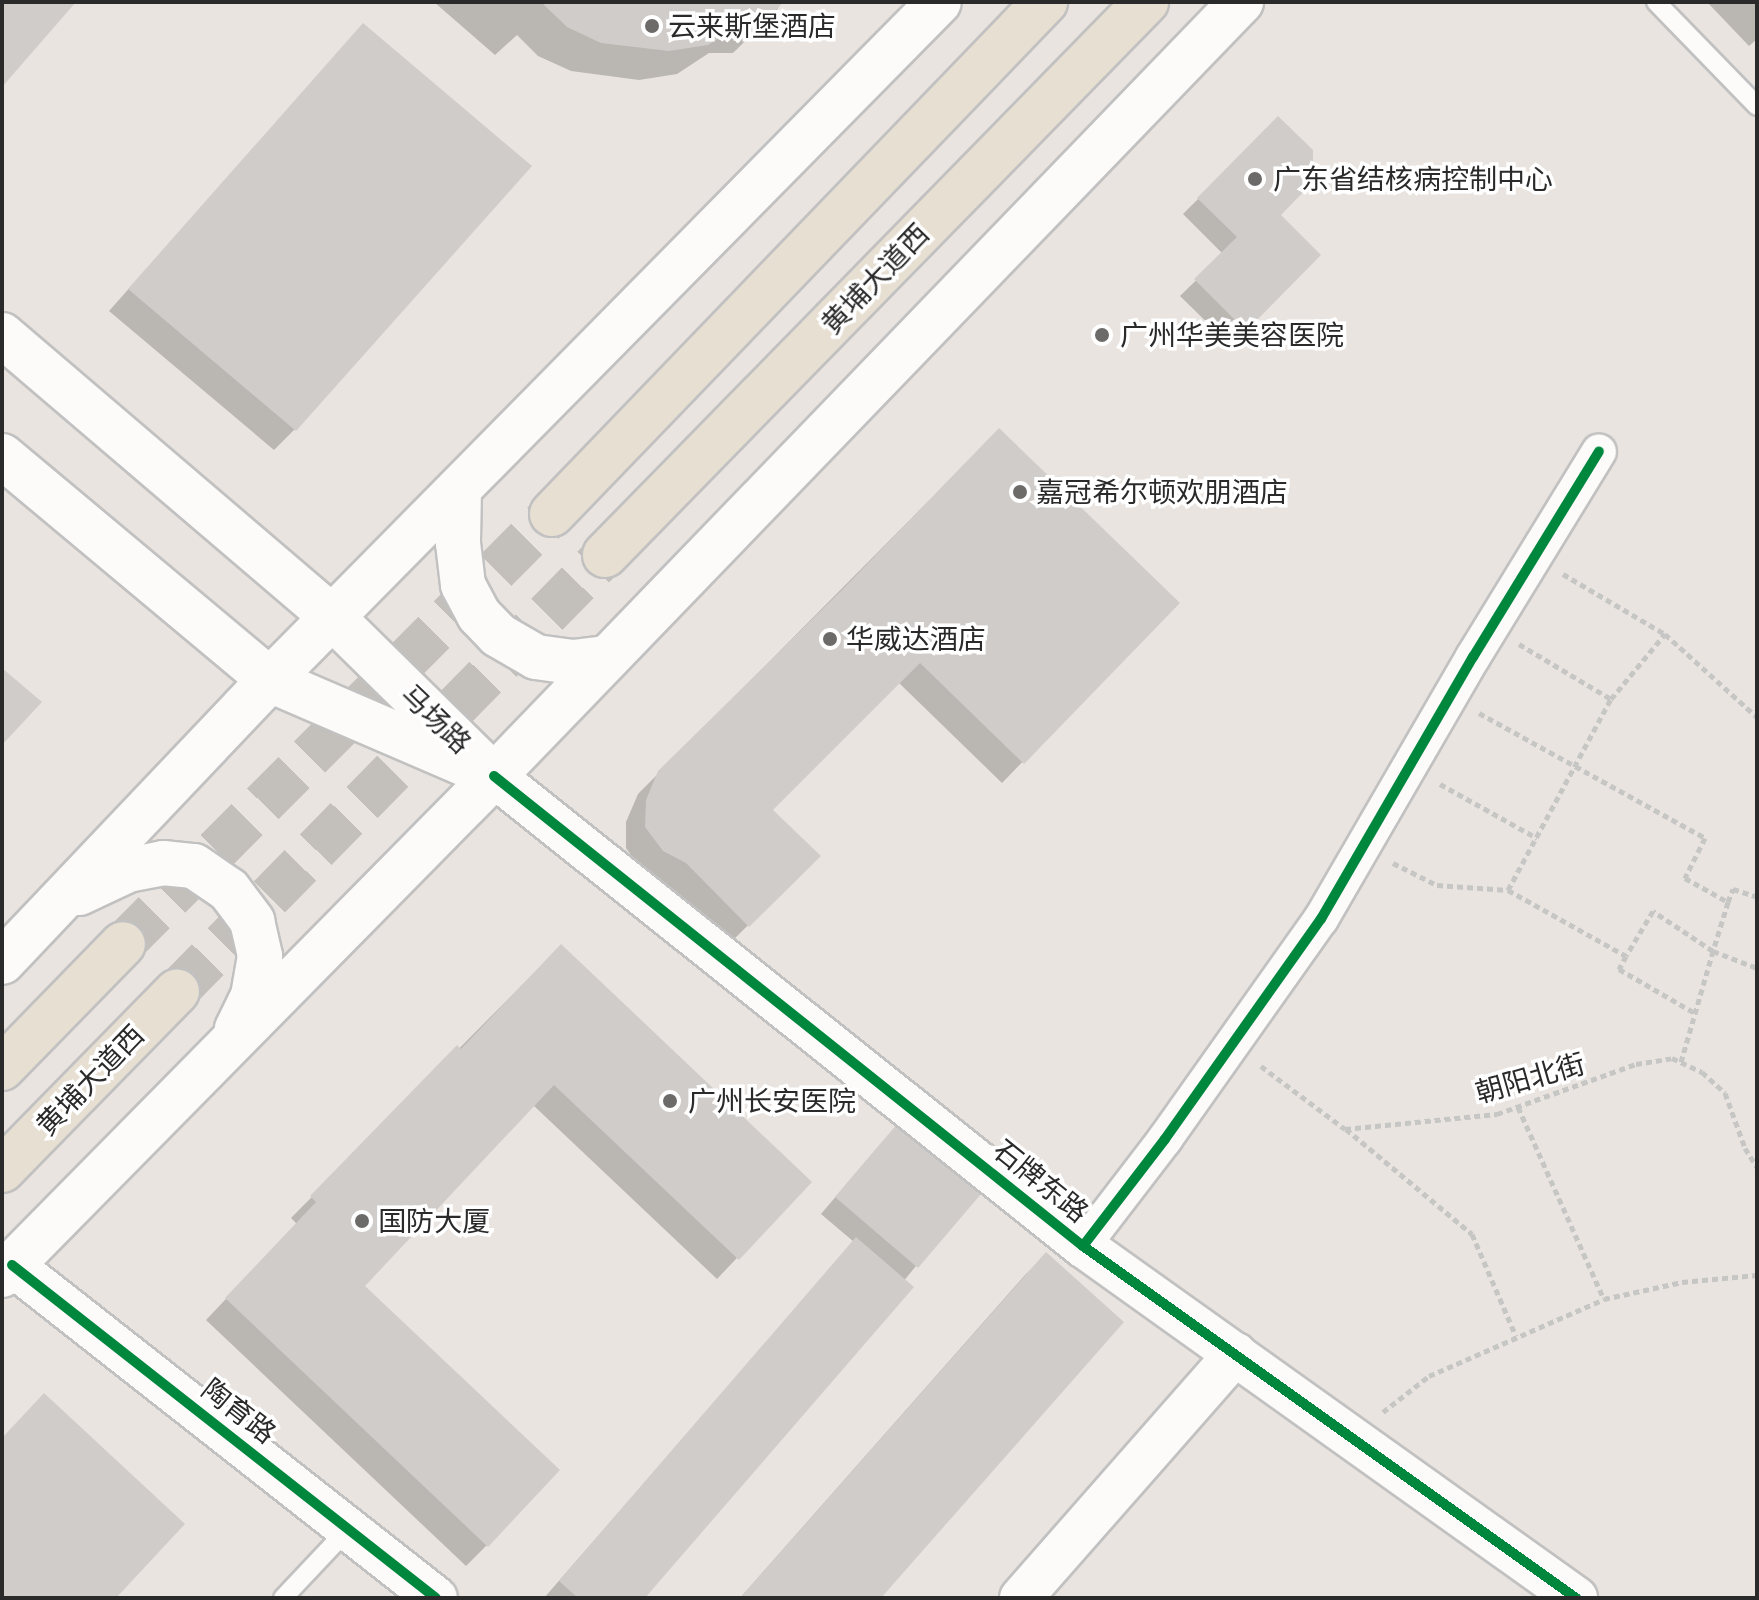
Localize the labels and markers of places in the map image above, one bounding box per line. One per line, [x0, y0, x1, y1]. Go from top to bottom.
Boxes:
place label: 云来斯堡酒店 [668, 9, 836, 43]
marker: 云来斯堡酒店 [643, 17, 661, 35]
place label: 广东省结核病控制中心 [1273, 162, 1553, 196]
marker: 广东省结核病控制中心 [1244, 168, 1266, 190]
place label: 广州华美美容医院 [1120, 318, 1344, 352]
marker: 广州华美美容医院 [1091, 324, 1113, 346]
place label: 嘉冠希尔顿欢朋酒店 [1036, 475, 1288, 509]
marker: 嘉冠希尔顿欢朋酒店 [1011, 483, 1029, 501]
place label: 华威达酒店 [846, 622, 986, 656]
marker: 华威达酒店 [821, 630, 839, 648]
place label: 广州长安医院 [688, 1084, 856, 1118]
marker: 广州长安医院 [659, 1090, 681, 1112]
place label: 国防大厦 [378, 1204, 490, 1238]
marker: 国防大厦 [353, 1212, 371, 1230]

